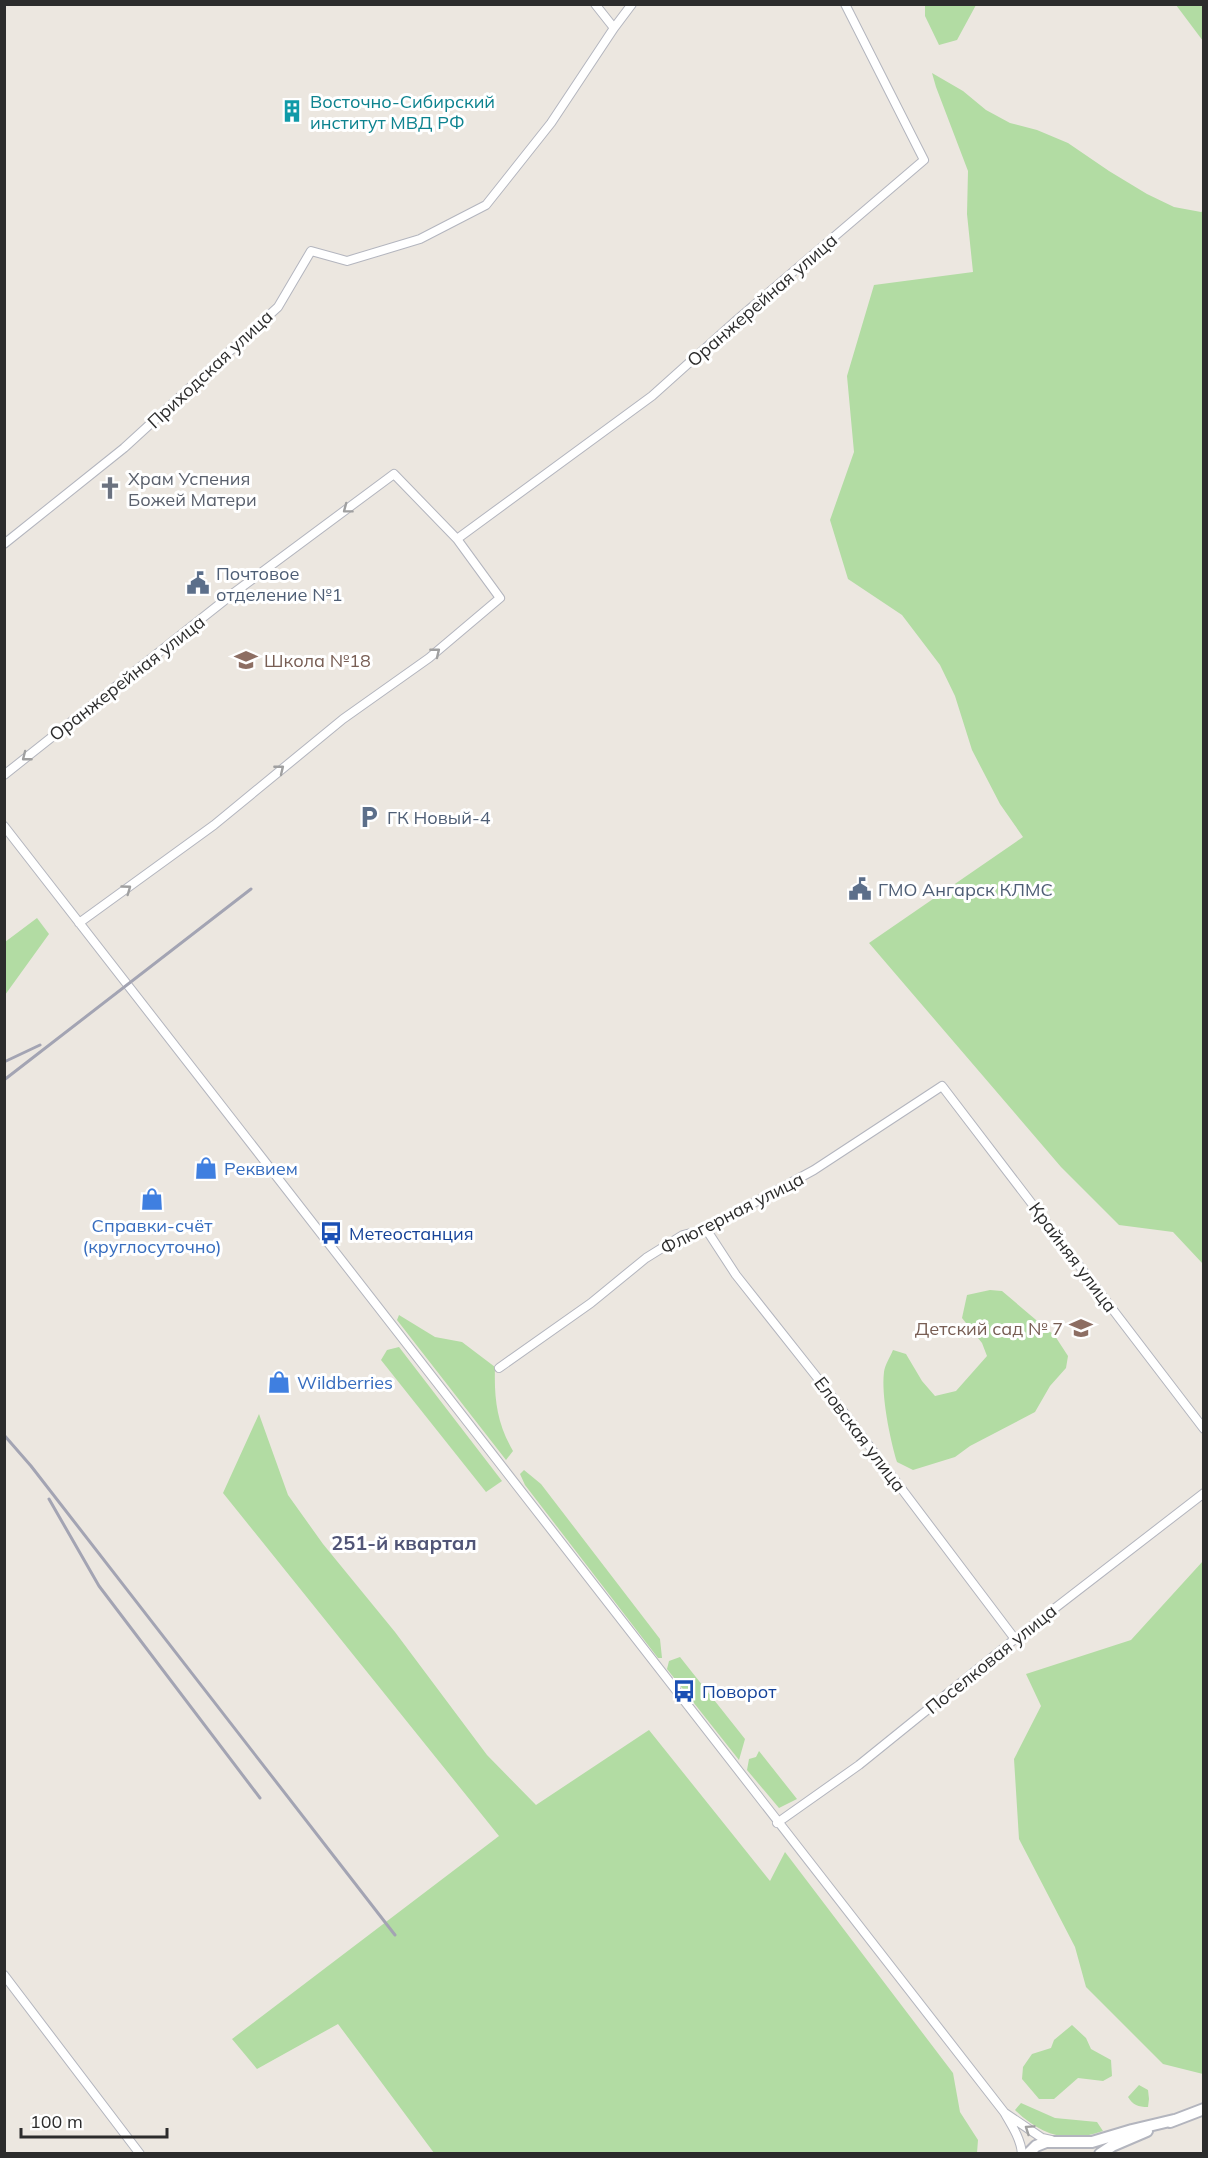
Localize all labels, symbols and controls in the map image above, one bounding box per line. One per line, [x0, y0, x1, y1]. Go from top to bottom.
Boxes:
place label: Восточно-Сибирский институт МВД РФ [310, 90, 495, 134]
building icon: Восточно-Сибирский институт МВД РФ [279, 98, 305, 124]
street label: Оранжерейная улица [682, 228, 842, 372]
street label: Приходская улица [142, 305, 278, 433]
place label: Храм Успения Божей Матери [128, 467, 257, 511]
church icon: Храм Успения Божей Матери [97, 475, 123, 501]
one-way arrow [343, 502, 354, 513]
place label: Почтовое отделение №1 [216, 562, 343, 606]
public building icon: Почтовое отделение №1 [185, 570, 211, 596]
street label: Оранжерейная улица [44, 610, 210, 746]
school or university icon: Школа №18 [233, 647, 259, 673]
one-way arrow [429, 648, 440, 659]
place label: Школа №18 [264, 649, 371, 672]
one-way arrow [22, 749, 33, 760]
one-way arrow [274, 766, 285, 777]
parking icon: ГК Новый-4 [356, 804, 382, 830]
place label: ГК Новый-4 [387, 806, 491, 829]
public building icon: ГМО Ангарск КЛМС [847, 876, 873, 902]
place label: ГМО Ангарск КЛМС [878, 878, 1053, 901]
one-way arrow [120, 885, 131, 896]
shop icon: Реквием [193, 1155, 219, 1181]
place label: Реквием [224, 1157, 298, 1180]
street label: Флюгерная улица [656, 1167, 808, 1259]
shop icon: Справки-счёт (круглосуточно) [139, 1186, 165, 1212]
street label: Крайняя улица [1024, 1197, 1122, 1317]
place label: Справки-счёт (круглосуточно) [82, 1214, 222, 1258]
bus stop icon: Метеостанция [318, 1220, 344, 1246]
place label: Метеостанция [349, 1222, 474, 1245]
school or university icon: Детский сад № 7 [1068, 1315, 1094, 1341]
place label: Детский сад № 7 [915, 1317, 1063, 1340]
shop icon: Wildberries [266, 1369, 292, 1395]
place label: Wildberries [297, 1371, 393, 1394]
street label: Еловская улица [809, 1372, 911, 1496]
district label: 251-й квартал [331, 1530, 477, 1555]
street label: Поселковая улица [921, 1599, 1061, 1719]
bus stop icon: Поворот [671, 1678, 697, 1704]
place label: Поворот [702, 1680, 777, 1703]
scale bar [21, 2101, 166, 2139]
text: 100 m [30, 2110, 83, 2133]
one-way arrow [1025, 2125, 1036, 2136]

